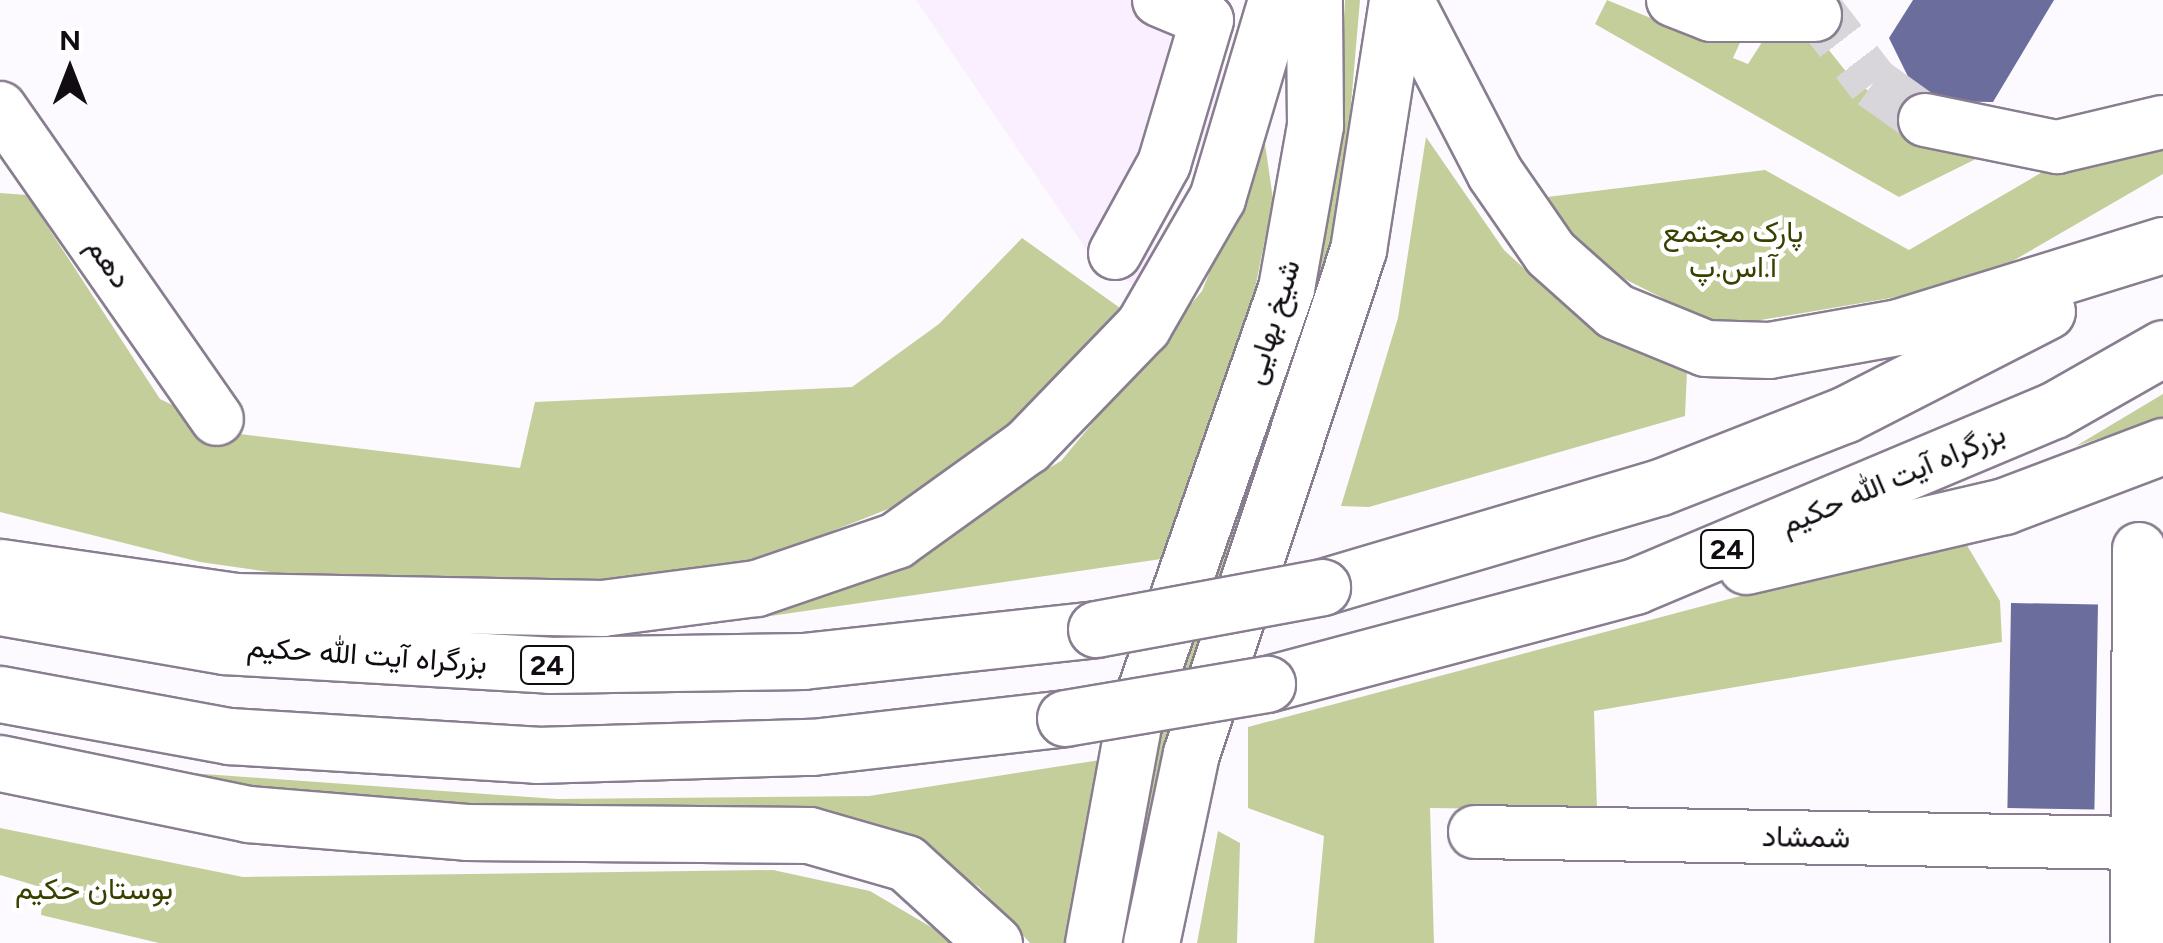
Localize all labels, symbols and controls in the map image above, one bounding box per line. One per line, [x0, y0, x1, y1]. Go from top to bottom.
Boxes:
north arrow [20, 20, 120, 120]
text: N [59, 23, 81, 57]
park label: پارک مجتمع آ.اس.پ [1663, 214, 1803, 284]
street label: دهم [79, 230, 139, 296]
street label: شیخ بهایی [1236, 255, 1308, 389]
street label: بزرگراه آیت الله حکیم [1775, 415, 2011, 543]
road number: 24 [1700, 526, 1754, 572]
street label: بزرگراه آیت الله حکیم [246, 629, 488, 681]
road number: 24 [520, 642, 574, 688]
street label: شمشاد [1761, 818, 1851, 856]
park label: بوستان حکیم [15, 871, 173, 907]

